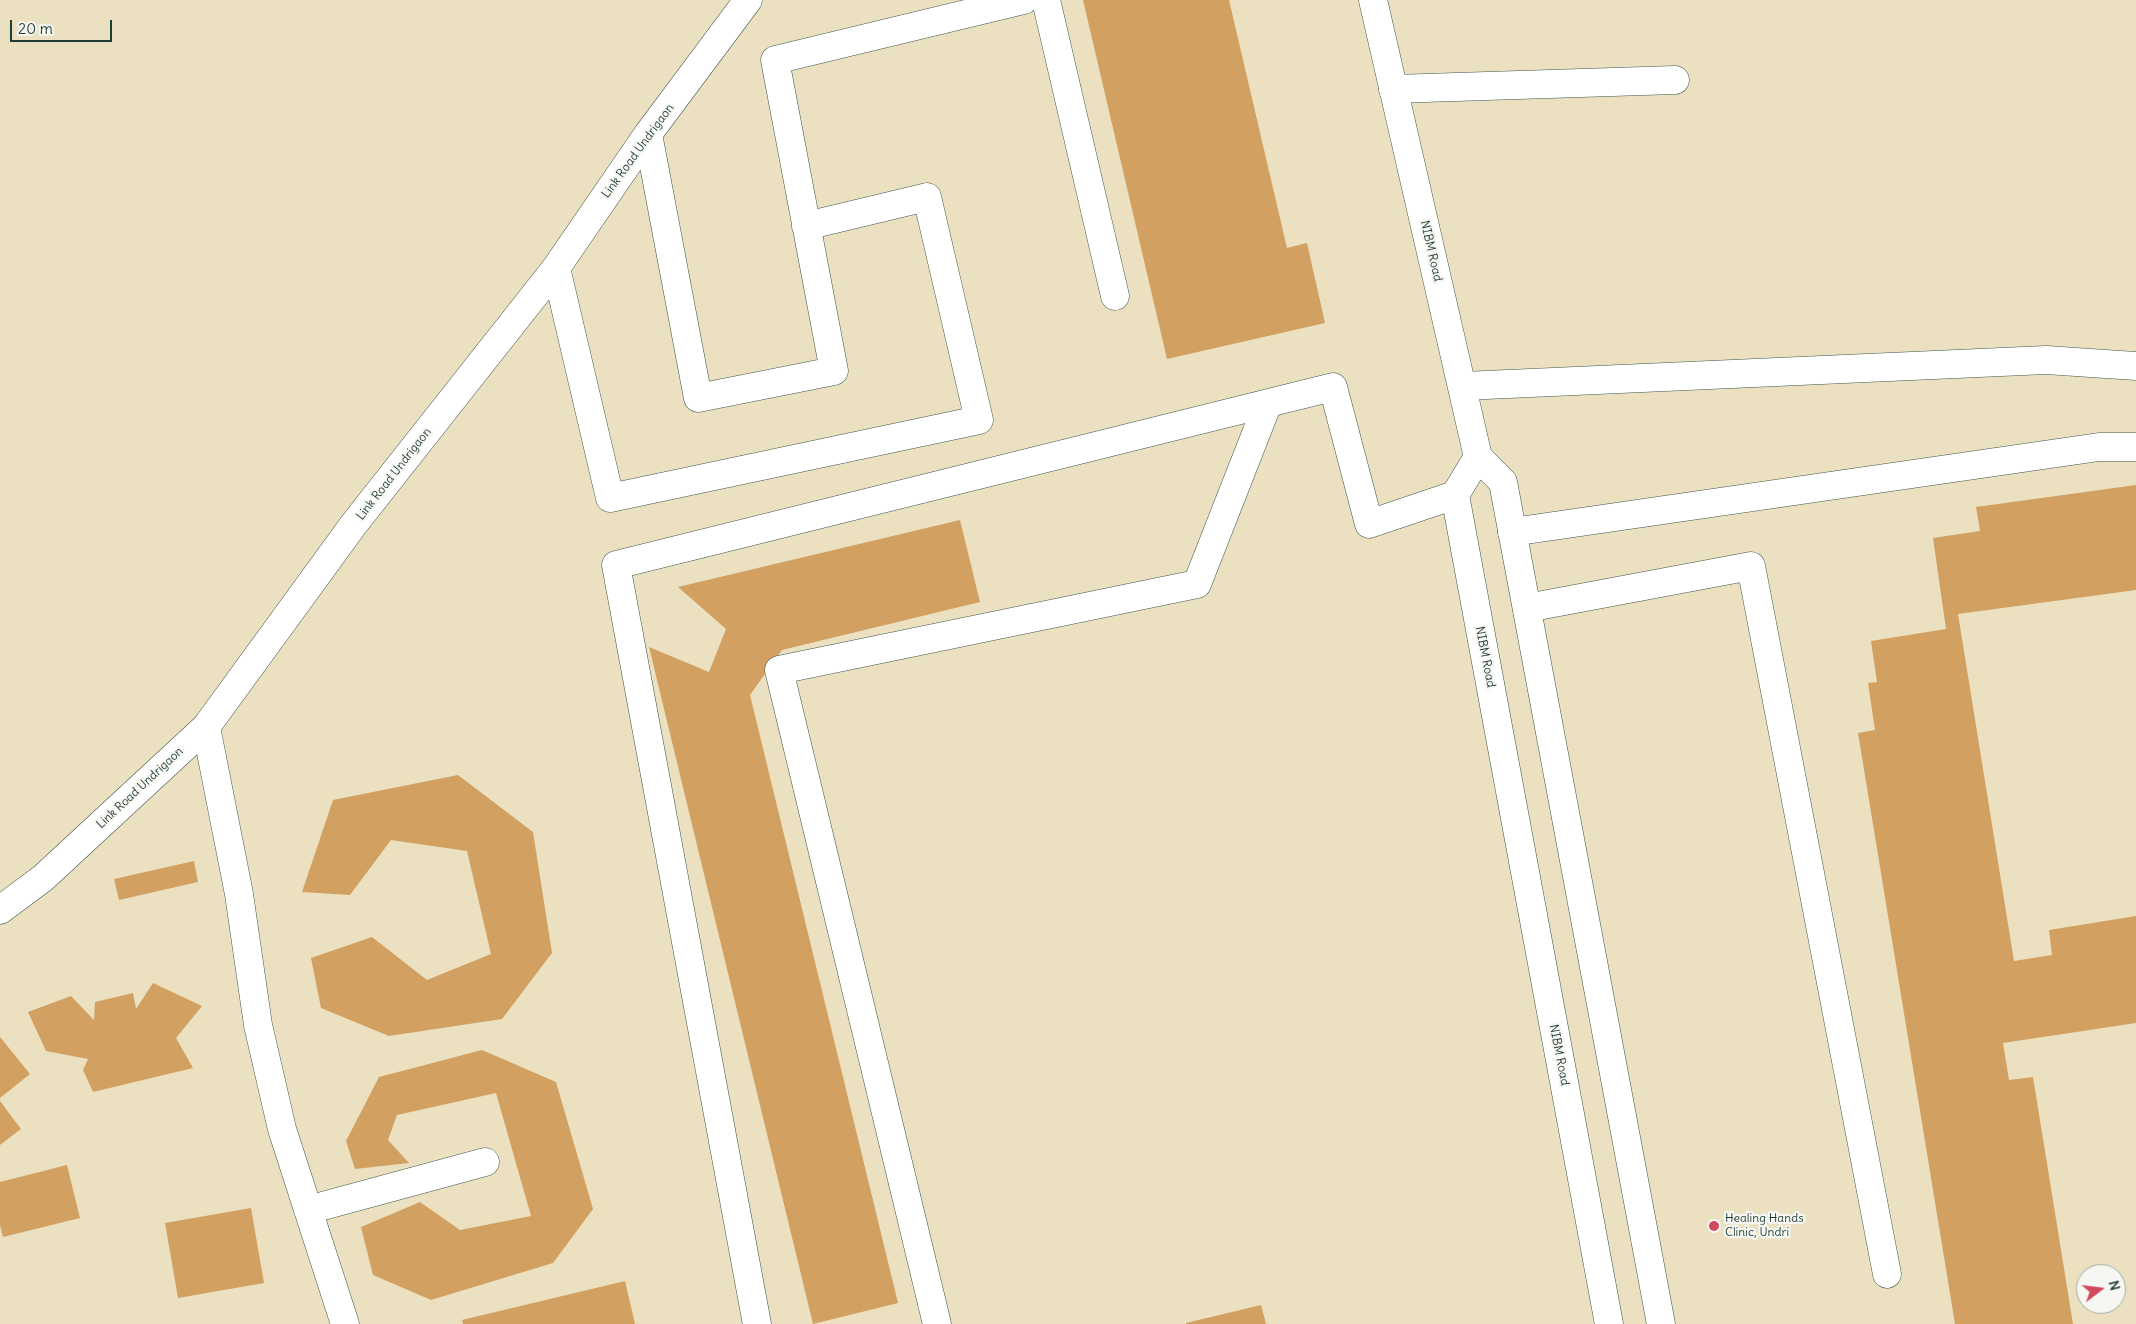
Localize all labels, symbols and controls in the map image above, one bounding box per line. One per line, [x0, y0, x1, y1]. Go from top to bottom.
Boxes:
scale bar [12, 10, 115, 42]
text: 20 m [18, 19, 53, 38]
street label: Link Road Undrigaon [599, 101, 677, 201]
street label: NIBM Road [1417, 219, 1445, 283]
street label: Link Road Undrigaon [354, 425, 434, 523]
street label: NIBM Road [1472, 625, 1498, 689]
street label: Link Road Undrigaon [94, 744, 186, 832]
street label: NIBM Road [1546, 1023, 1572, 1087]
place label: Healing Hands Clinic, Undri [1725, 1212, 1804, 1240]
marker: Healing Hands Clinic, Undri [1707, 1219, 1721, 1233]
north arrow [2076, 1264, 2126, 1314]
text: N [2105, 1278, 2124, 1292]

